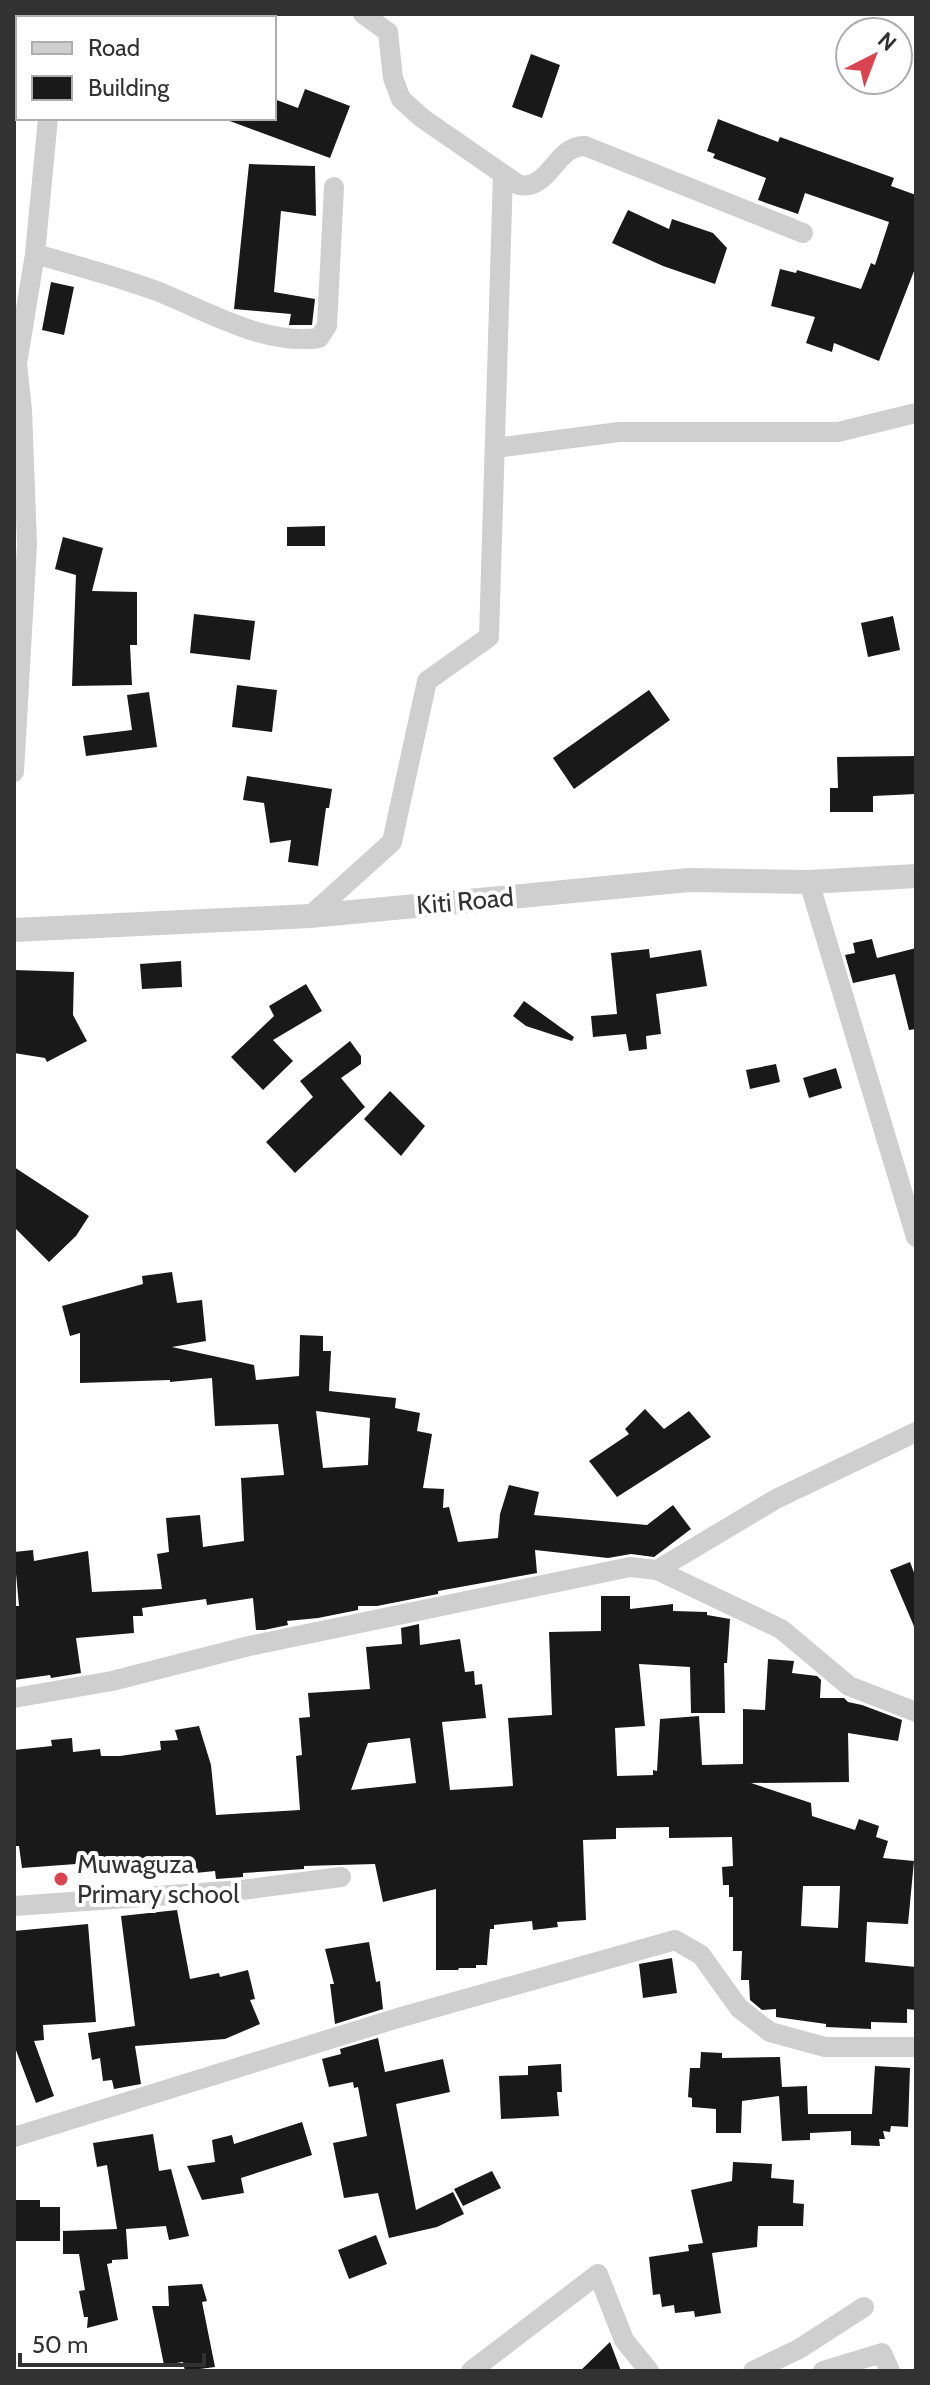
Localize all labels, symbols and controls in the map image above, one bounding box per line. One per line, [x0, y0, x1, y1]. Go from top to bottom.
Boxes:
legend [16, 16, 276, 120]
north arrow [834, 16, 914, 96]
text: N [872, 26, 902, 57]
text: Road [88, 33, 140, 62]
text: Building [88, 73, 170, 102]
street label: Kiti Road [415, 881, 515, 921]
place label: Muwaguza Primary school [77, 1848, 239, 1910]
marker: Muwaguza Primary school [52, 1870, 70, 1888]
scale bar [20, 2317, 204, 2367]
text: 50 m [32, 2330, 88, 2359]

